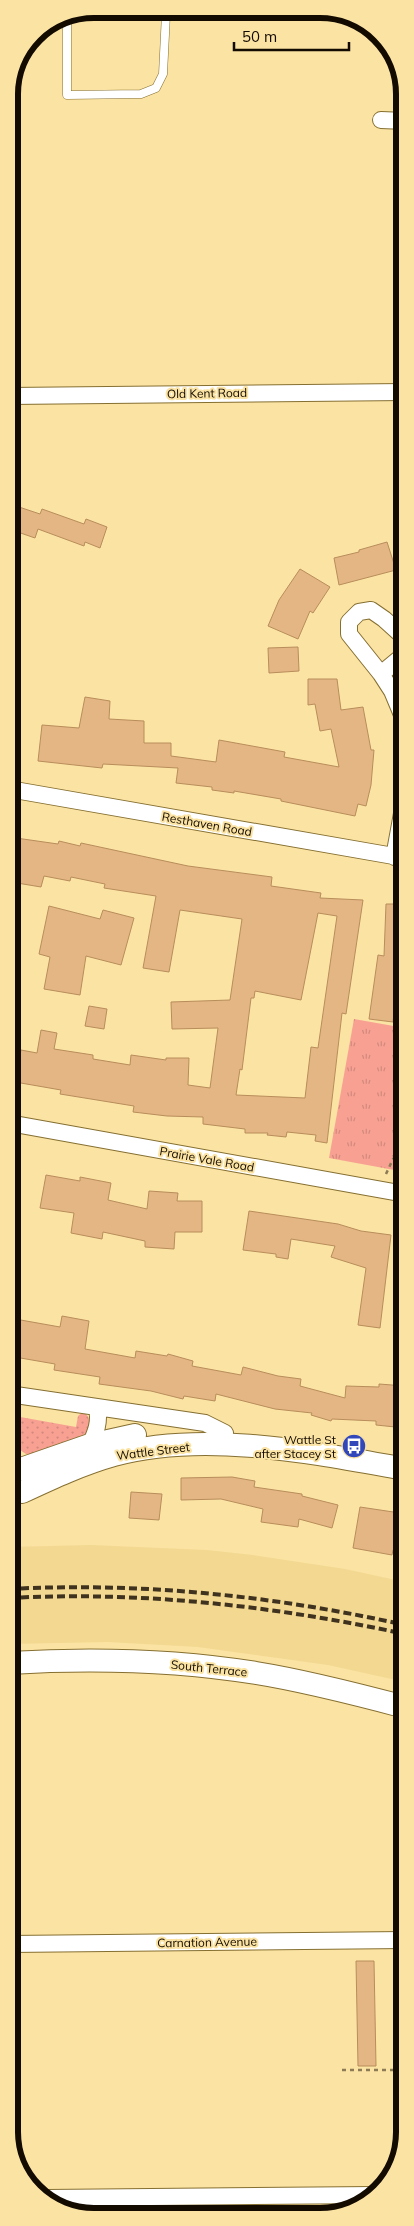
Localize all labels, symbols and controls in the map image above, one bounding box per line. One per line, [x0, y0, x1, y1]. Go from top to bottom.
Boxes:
scale bar [234, 20, 349, 52]
text: 50 m [242, 27, 277, 46]
street label: Old Kent Road [167, 385, 247, 401]
street label: Resthaven Road [161, 809, 253, 839]
street label: Prairie Vale Road [159, 1143, 255, 1175]
place label: Wattle St after Stacey St [255, 1432, 336, 1461]
bus stop icon: Wattle St after Stacey St [341, 1433, 367, 1459]
street label: Wattle Street [115, 1439, 191, 1463]
street label: South Terrace [170, 1657, 248, 1679]
street label: Carnation Avenue [157, 1934, 257, 1950]

